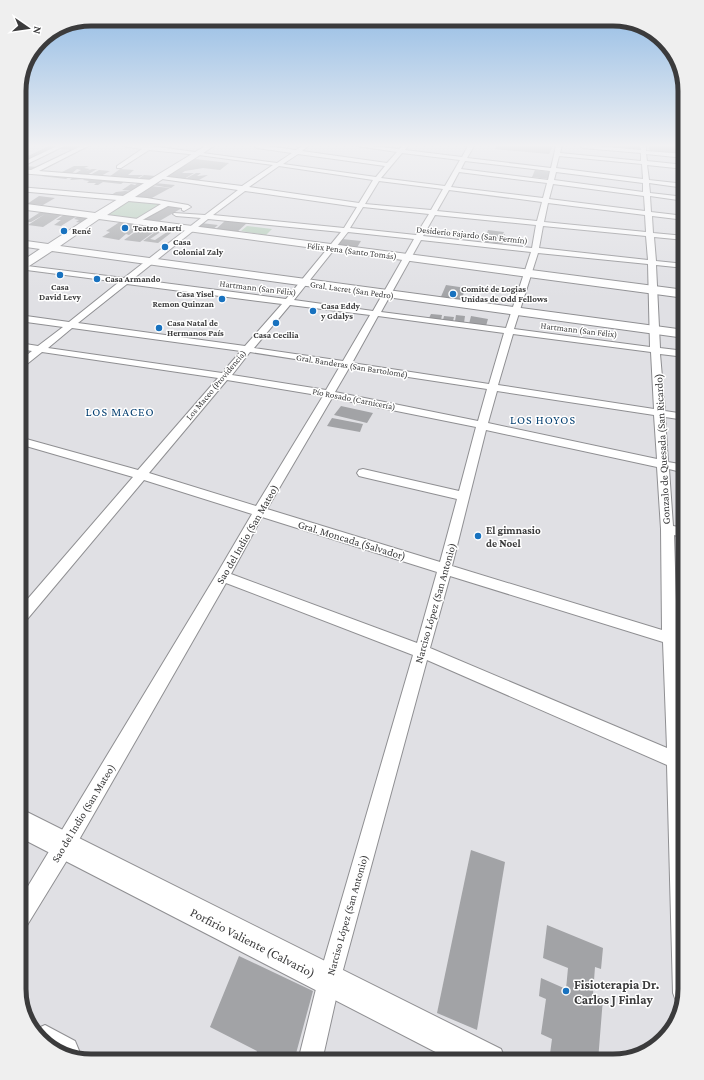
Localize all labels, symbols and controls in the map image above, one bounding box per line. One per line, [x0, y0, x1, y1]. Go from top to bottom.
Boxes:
north arrow [8, 8, 48, 48]
text: N [31, 25, 44, 36]
marker: Teatro Martí [120, 223, 130, 233]
place label: Teatro Martí [133, 223, 182, 233]
street label: Desiderio Fajardo (San Fermín) [416, 224, 528, 247]
marker: René [59, 226, 69, 236]
place label: René [72, 226, 91, 236]
place label: Casa Colonial Zaly [173, 237, 224, 257]
street label: Félix Pena (Santo Tomás) [306, 241, 397, 262]
marker: Casa Colonial Zaly [160, 242, 170, 252]
marker: Casa David Levy [55, 270, 65, 280]
marker: Casa Armando [92, 274, 102, 284]
place label: Casa Armando [105, 274, 161, 284]
street label: Hartmann (San Félix) [219, 278, 297, 299]
street label: Gral. Lacret (San Pedro) [309, 279, 395, 302]
place label: Casa David Levy [39, 282, 82, 302]
place label: Comité de Logias Unidas de Odd Fellows [461, 284, 548, 304]
place label: Casa Yisel Remon Quinzan [153, 289, 215, 309]
marker: Comité de Logias Unidas de Odd Fellows [448, 289, 458, 299]
marker: Casa Yisel Remon Quinzan [217, 294, 227, 304]
place label: Casa Eddy y Gdalys [320, 301, 361, 321]
marker: Casa Eddy y Gdalys [308, 306, 318, 316]
place label: Casa Natal de Hermanos País [167, 318, 224, 338]
marker: Casa Cecilia [271, 318, 281, 328]
street label: Hartmann (San Félix) [540, 320, 618, 341]
marker: Casa Natal de Hermanos País [154, 323, 164, 333]
place label: Casa Cecilia [253, 330, 299, 340]
street label: Los Maceo (Providencia) [184, 348, 249, 423]
street label: Gral. Banderas (San Bartolomé) [295, 352, 409, 381]
street label: Gonzalo de Quesada (San Ricardo) [652, 373, 673, 525]
street label: Pío Rosado (Carnicería) [311, 386, 396, 413]
district label: LOS MACEO [85, 405, 155, 419]
district label: LOS HOYOS [510, 413, 576, 427]
street label: Sao del Indio (San Mateo) [214, 482, 281, 586]
street label: Gral. Moncada (Salvador) [296, 518, 407, 563]
place label: El gimnasio de Noel [486, 524, 541, 549]
marker: El gimnasio de Noel [473, 531, 483, 541]
street label: Narciso López (San Antonio) [412, 541, 459, 665]
street label: Sao del Indio (San Mateo) [49, 762, 118, 865]
street label: Narciso López (San Antonio) [324, 853, 371, 977]
street label: Porfirio Valiente (Calvario) [187, 904, 318, 981]
place label: Fisioterapia Dr. Carlos J Finlay [574, 977, 660, 1007]
marker: Fisioterapia Dr. Carlos J Finlay [561, 986, 571, 996]

